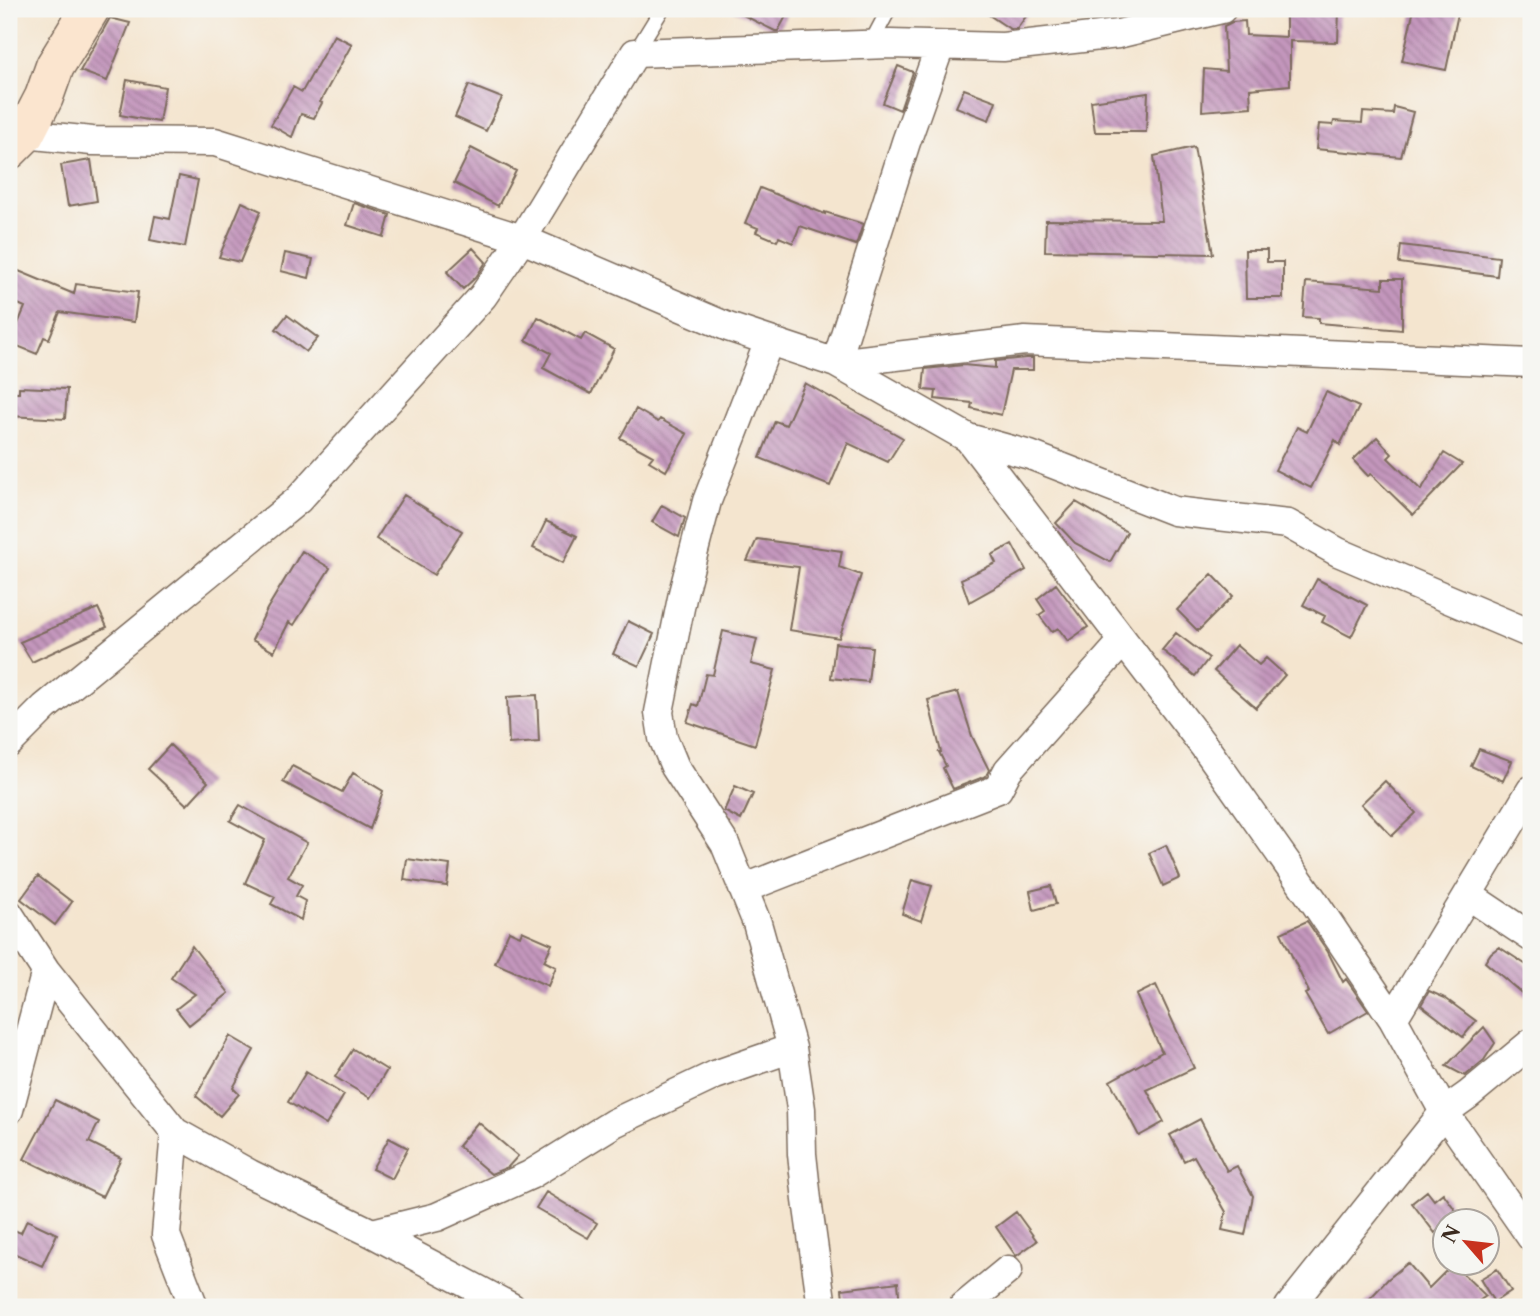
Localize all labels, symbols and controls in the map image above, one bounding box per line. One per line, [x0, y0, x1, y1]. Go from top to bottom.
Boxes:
north arrow [1432, 1208, 1502, 1278]
text: N [1437, 1222, 1465, 1247]

